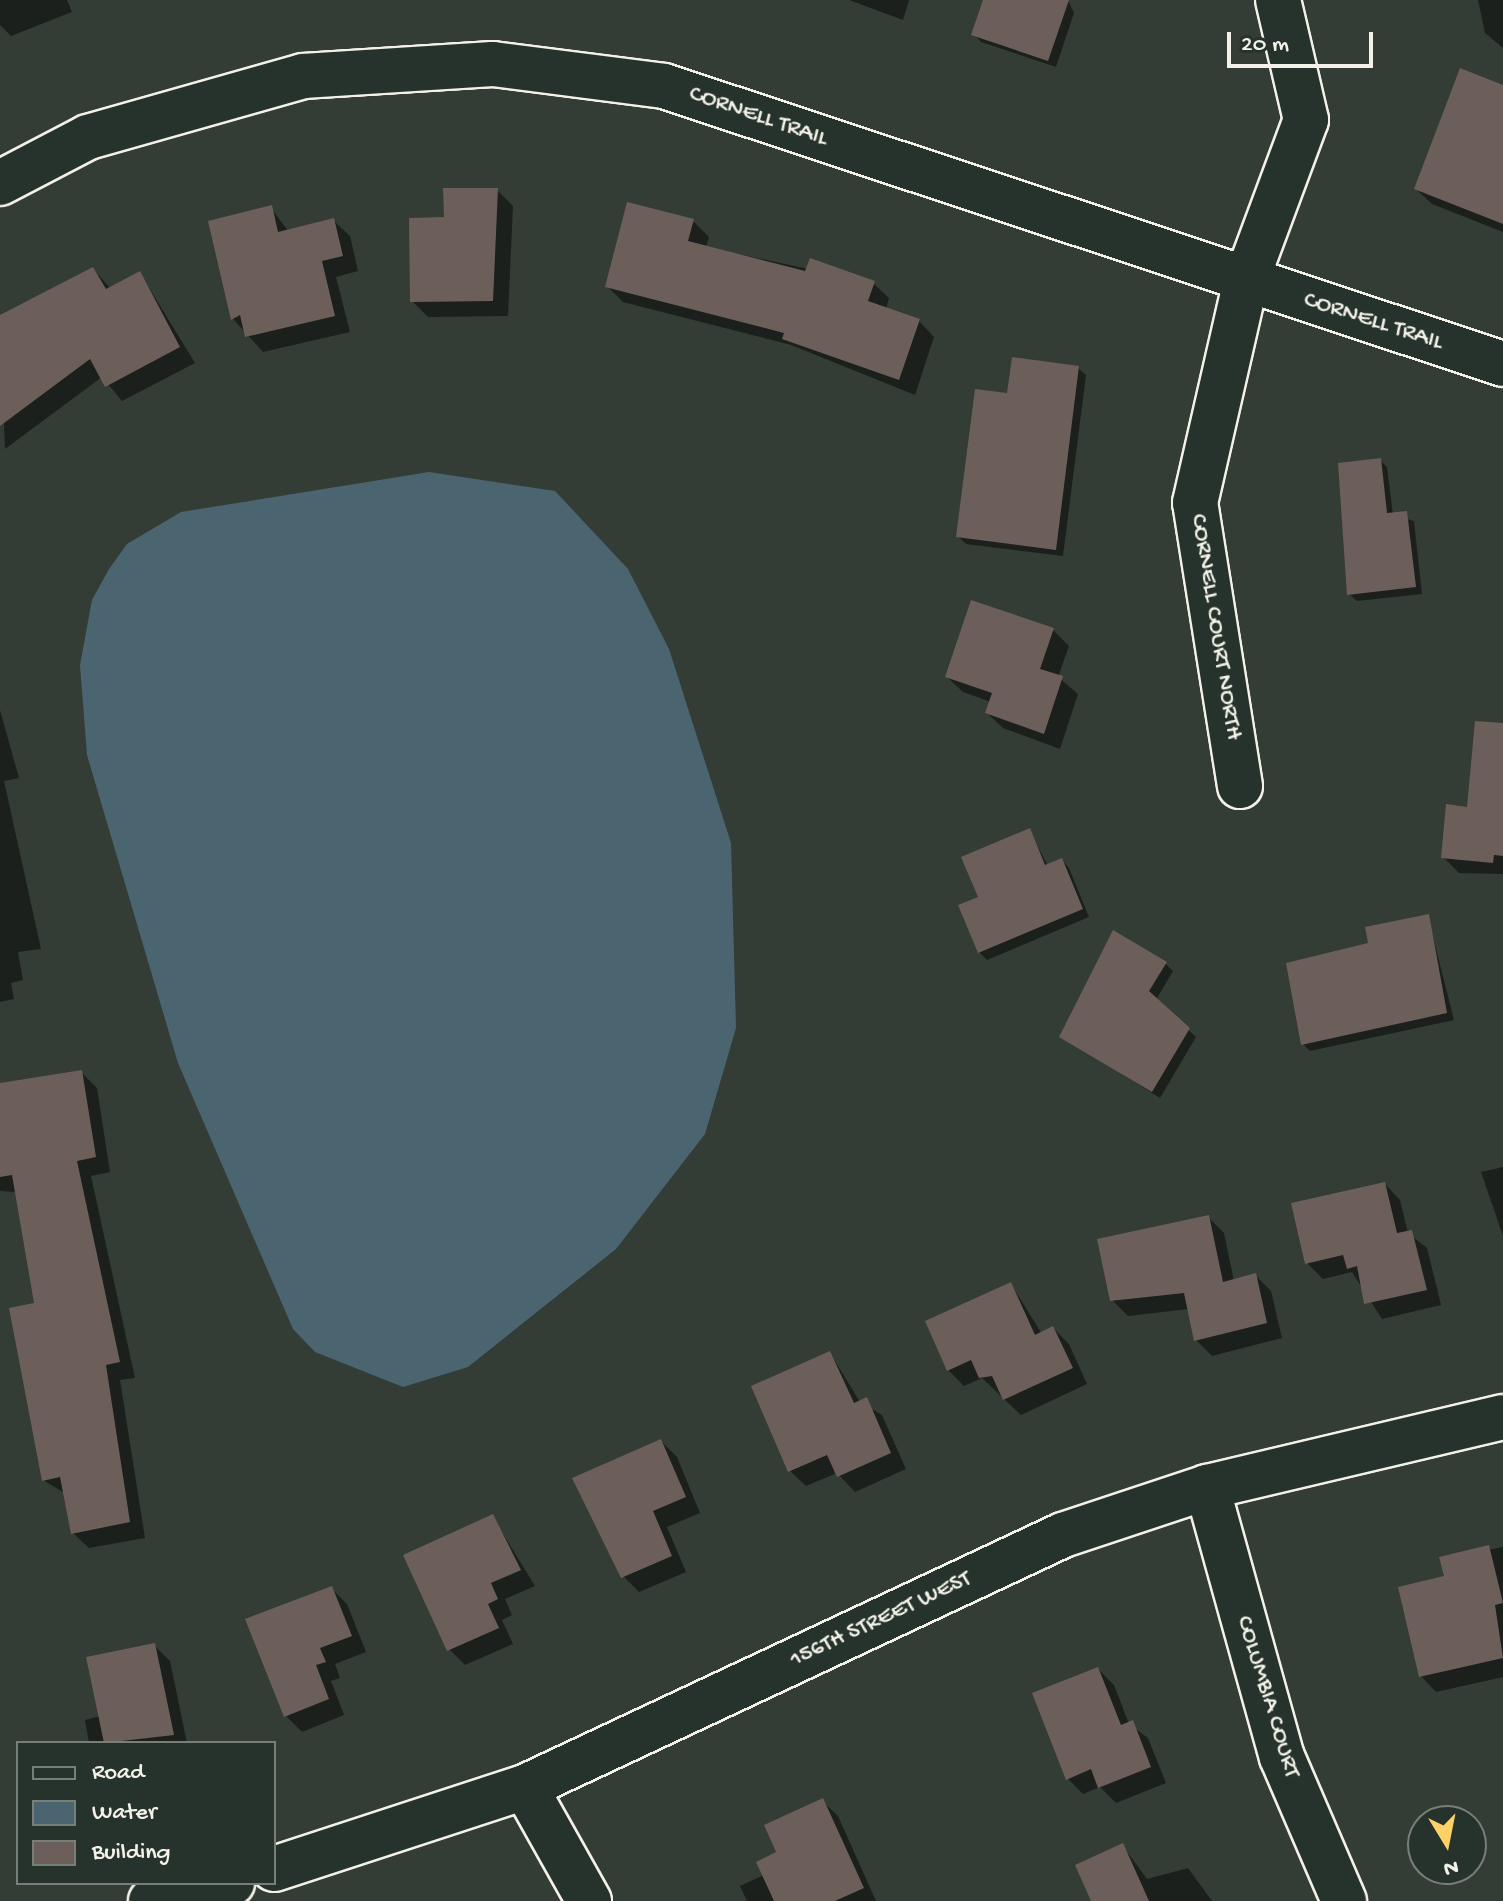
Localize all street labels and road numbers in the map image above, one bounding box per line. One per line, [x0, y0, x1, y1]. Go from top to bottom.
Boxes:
street label: CORNELL TRAIL [685, 80, 831, 154]
street label: CORNELL TRAIL [1300, 286, 1446, 358]
street label: CORNELL COURT NORTH [1183, 512, 1247, 742]
street label: 156TH STREET WEST [786, 1565, 976, 1675]
street label: COLUMBIA COURT [1229, 1613, 1305, 1781]

